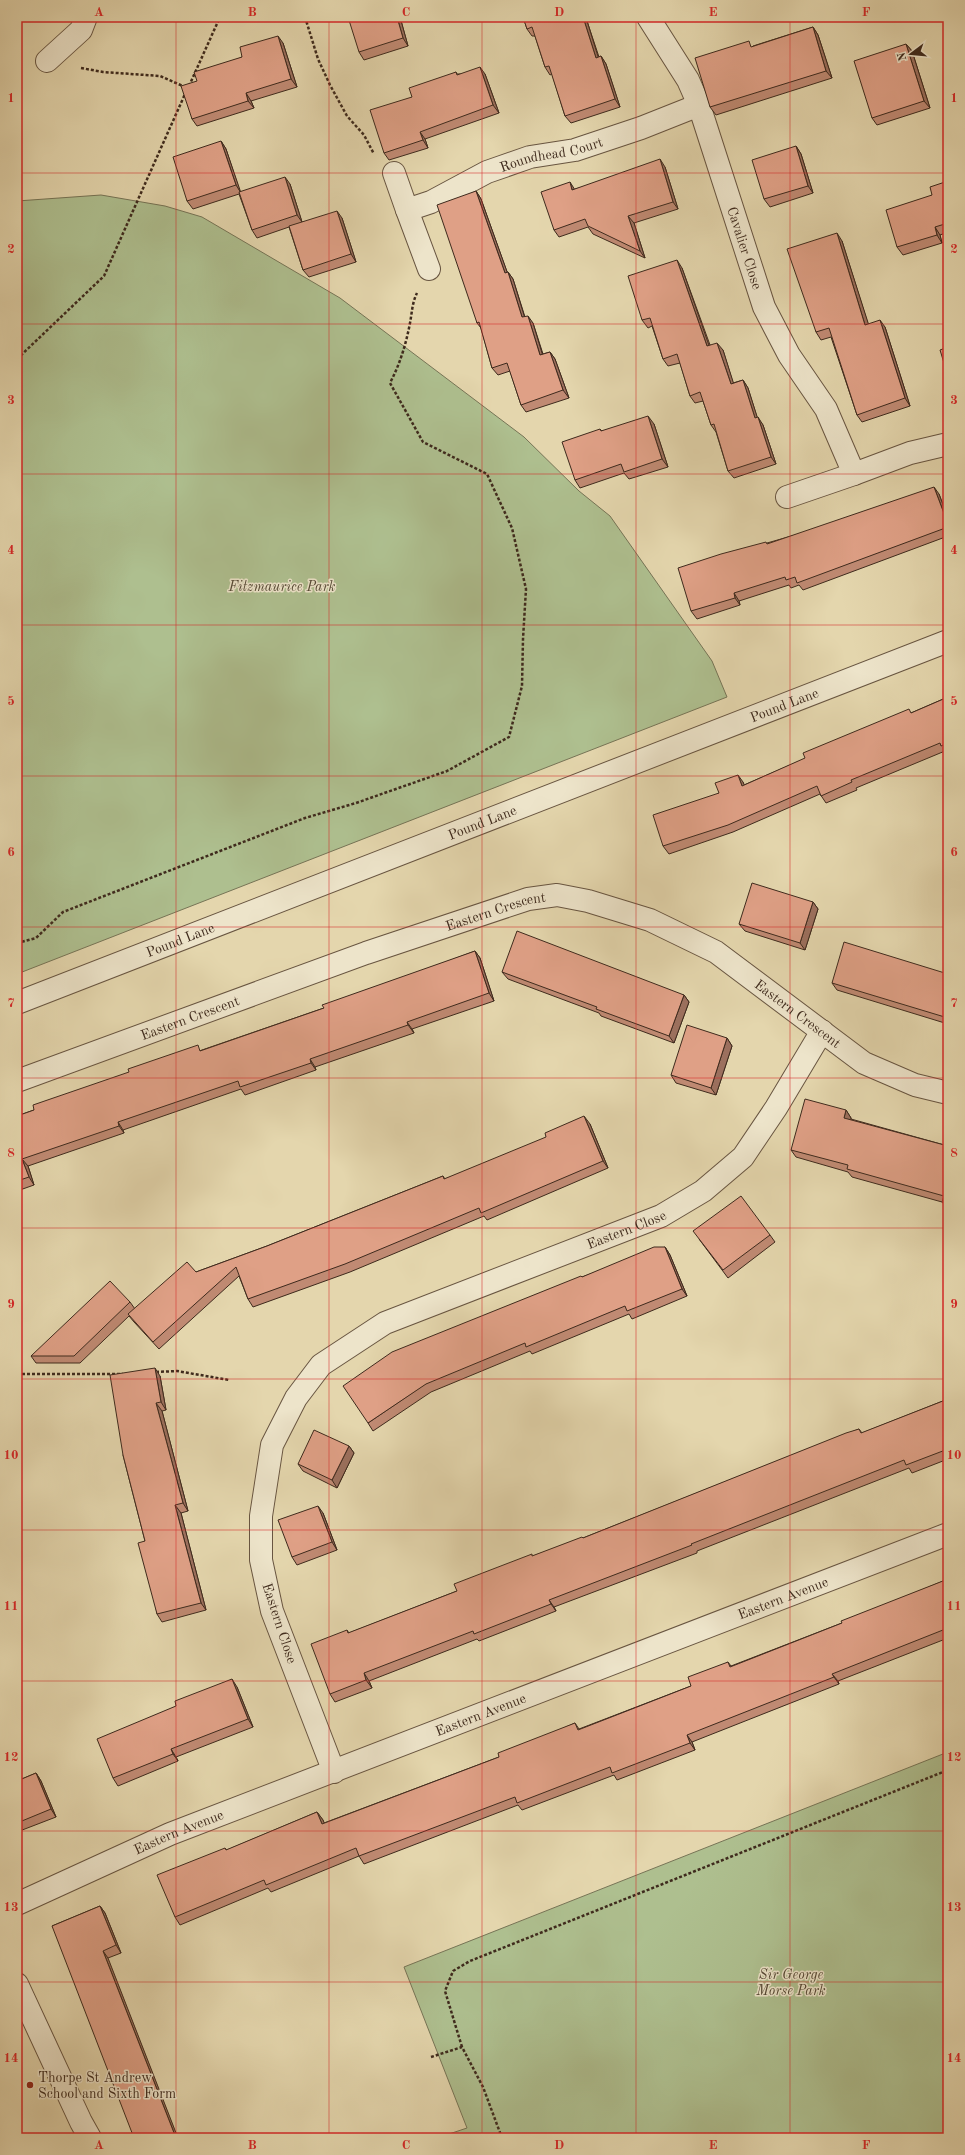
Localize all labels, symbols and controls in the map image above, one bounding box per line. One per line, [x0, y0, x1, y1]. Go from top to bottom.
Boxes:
text: A [94, 6, 104, 19]
text: B [247, 6, 257, 19]
text: C [402, 6, 410, 19]
text: D [554, 6, 564, 19]
text: E [709, 6, 718, 19]
text: F [862, 6, 871, 19]
north arrow [891, 34, 931, 74]
text: N [896, 50, 909, 62]
text: 1 [7, 92, 15, 105]
text: 1 [950, 92, 958, 105]
street label: Roundhead Court [498, 135, 605, 175]
street label: Cavalier Close [724, 205, 764, 291]
text: 2 [7, 243, 15, 256]
text: 2 [950, 243, 958, 256]
text: 3 [7, 394, 15, 407]
text: 3 [950, 394, 958, 407]
text: 4 [7, 544, 15, 557]
text: 4 [950, 544, 958, 557]
park label: Fitzmaurice Park [228, 580, 336, 594]
street label: Pound Lane [748, 686, 821, 725]
text: 5 [7, 695, 15, 708]
text: 5 [950, 695, 958, 708]
street label: Pound Lane [446, 803, 519, 843]
text: 6 [7, 846, 15, 859]
text: 6 [950, 846, 958, 859]
street label: Eastern Crescent [444, 891, 547, 934]
street label: Pound Lane [144, 921, 217, 960]
street label: Eastern Crescent [752, 977, 843, 1051]
street label: Eastern Crescent [139, 994, 241, 1043]
text: 7 [7, 997, 15, 1010]
text: 7 [950, 997, 958, 1010]
text: 8 [7, 1147, 15, 1160]
text: 8 [950, 1147, 958, 1160]
street label: Eastern Close [585, 1208, 669, 1252]
text: 9 [7, 1298, 15, 1311]
text: 9 [950, 1298, 958, 1311]
text: 10 [3, 1449, 19, 1462]
text: 10 [946, 1449, 962, 1462]
street label: Eastern Avenue [736, 1575, 830, 1622]
street label: Eastern Close [259, 1581, 299, 1665]
text: 11 [3, 1600, 19, 1613]
text: 11 [946, 1600, 962, 1613]
street label: Eastern Avenue [434, 1691, 528, 1739]
text: 12 [3, 1751, 19, 1764]
text: 12 [946, 1751, 962, 1764]
street label: Eastern Avenue [132, 1808, 226, 1858]
text: 13 [3, 1901, 19, 1914]
text: 13 [946, 1901, 962, 1914]
park label: Sir George Morse Park [755, 1968, 826, 1998]
text: 14 [3, 2052, 19, 2065]
text: 14 [946, 2052, 962, 2065]
place label: Thorpe St Andrew School and Sixth Form [38, 2071, 176, 2101]
marker: Thorpe St Andrew School and Sixth Form [25, 2080, 35, 2090]
text: A [94, 2139, 104, 2152]
text: B [247, 2139, 257, 2152]
text: C [402, 2139, 410, 2152]
text: D [554, 2139, 564, 2152]
text: E [709, 2139, 718, 2152]
text: F [862, 2139, 871, 2152]

